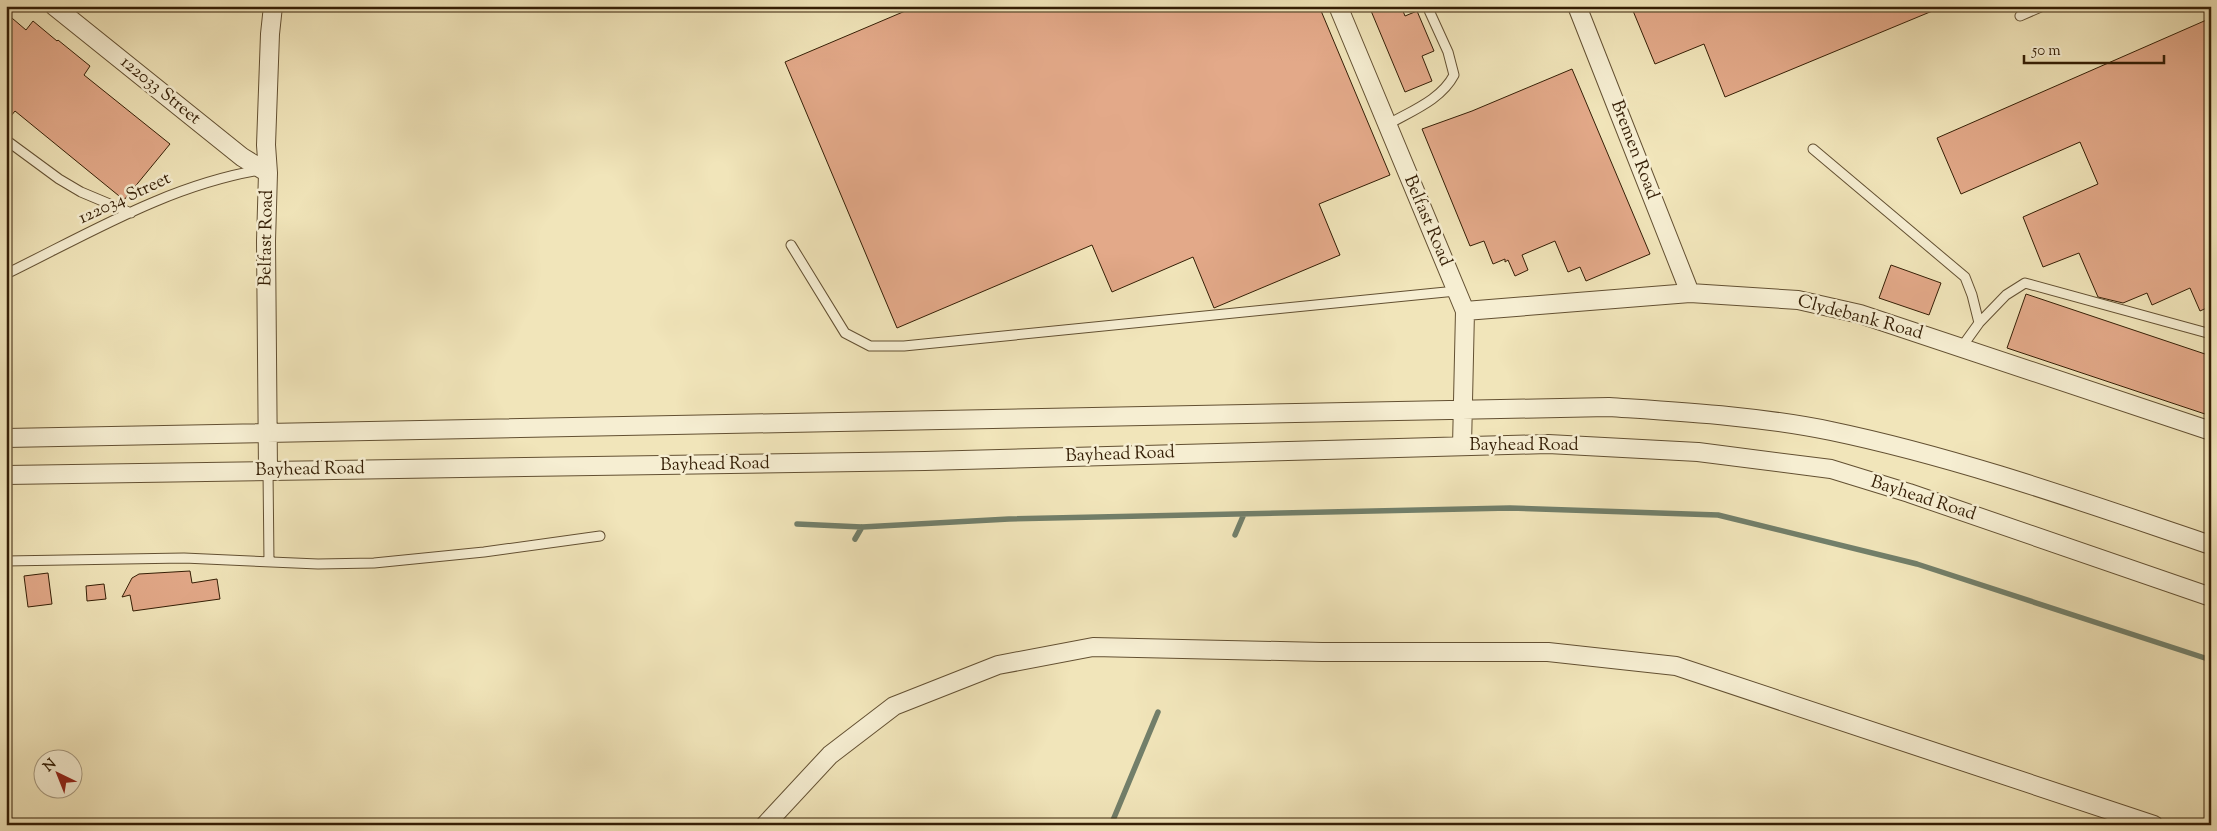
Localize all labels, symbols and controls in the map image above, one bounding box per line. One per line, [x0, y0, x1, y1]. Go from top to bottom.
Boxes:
scale bar [2024, 32, 2164, 64]
text: 50 m [2031, 41, 2061, 62]
street label: 122033 Street [114, 50, 206, 132]
street label: Bremen Road [1603, 97, 1665, 203]
street label: 122034 Street [75, 166, 175, 232]
street label: Belfast Road [1396, 171, 1458, 271]
street label: Belfast Road [253, 189, 281, 287]
street label: Clydebank Road [1794, 289, 1926, 347]
street label: Bayhead Road [1469, 433, 1579, 459]
street label: Bayhead Road [1065, 440, 1175, 470]
street label: Bayhead Road [660, 451, 770, 479]
street label: Bayhead Road [255, 456, 365, 484]
street label: Bayhead Road [1867, 470, 1979, 528]
north arrow [32, 748, 82, 798]
text: N [40, 755, 61, 777]

